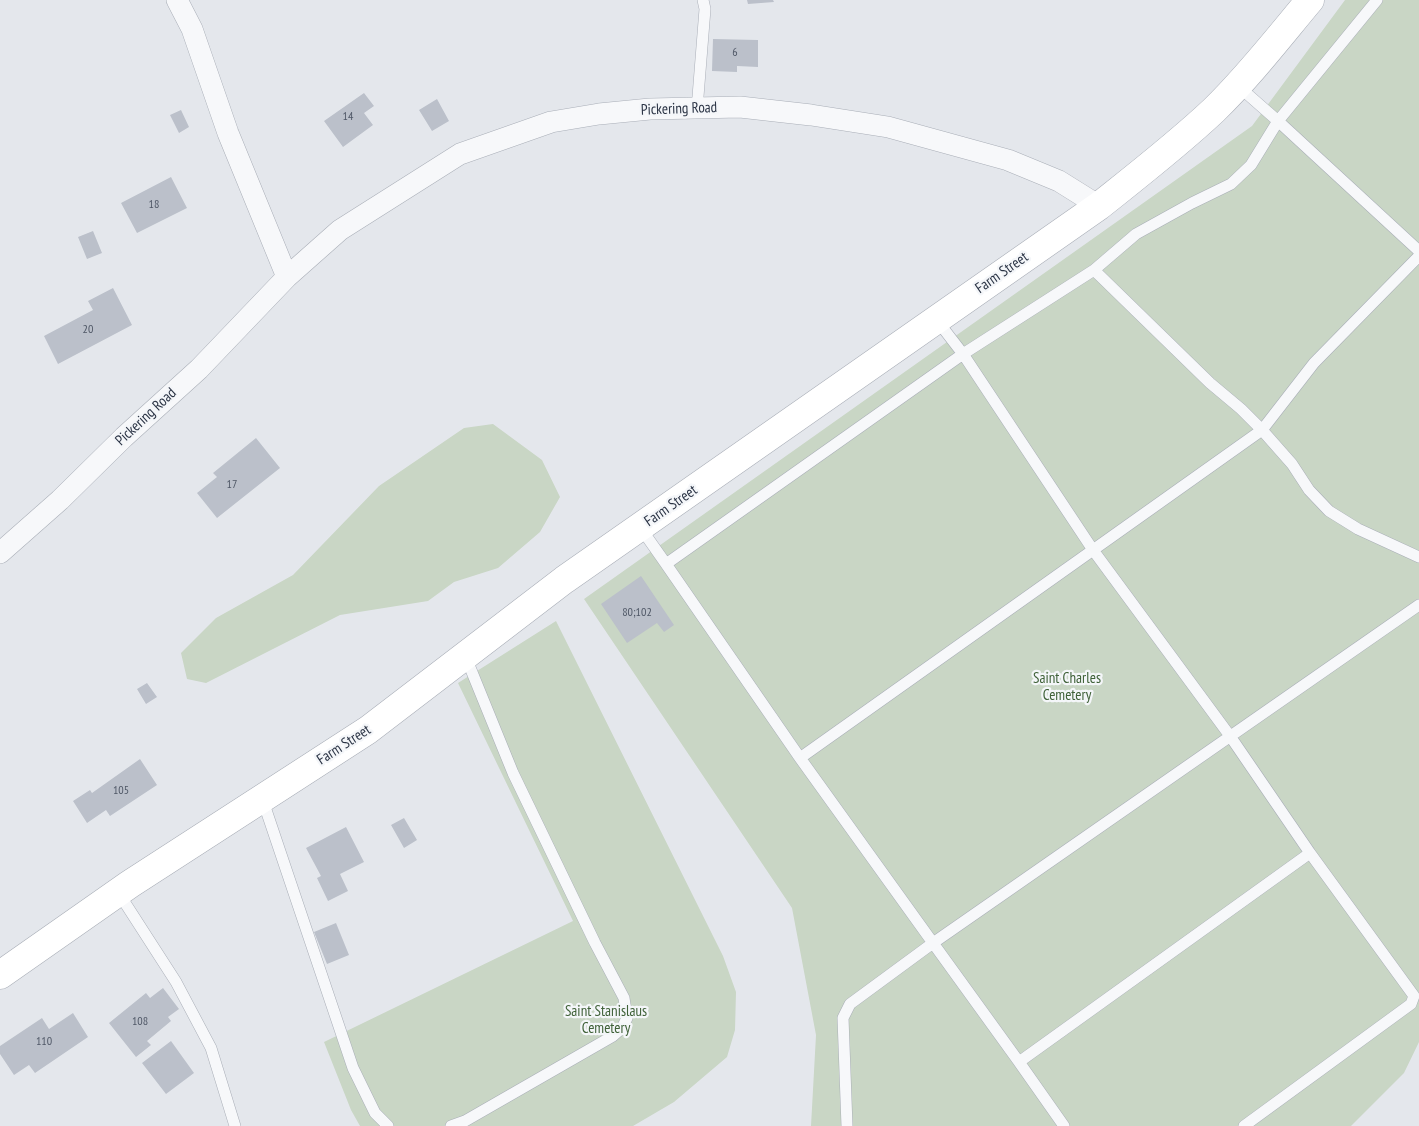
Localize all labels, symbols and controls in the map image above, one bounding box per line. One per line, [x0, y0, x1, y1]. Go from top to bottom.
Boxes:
house number: 6 [732, 46, 738, 60]
street label: Pickering Road [640, 99, 718, 119]
house number: 14 [343, 110, 353, 124]
house number: 18 [149, 198, 159, 212]
street label: Farm Street [972, 248, 1032, 298]
house number: 20 [83, 323, 93, 337]
street label: Pickering Road [112, 384, 180, 450]
house number: 17 [227, 478, 237, 492]
street label: Farm Street [641, 481, 701, 531]
house number: 80;102 [622, 606, 652, 620]
park label: Saint Charles Cemetery [1033, 670, 1101, 705]
street label: Farm Street [314, 721, 374, 769]
house number: 105 [113, 784, 129, 798]
park label: Saint Stanislaus Cemetery [565, 1003, 647, 1038]
house number: 108 [132, 1015, 148, 1029]
house number: 110 [36, 1035, 52, 1049]

